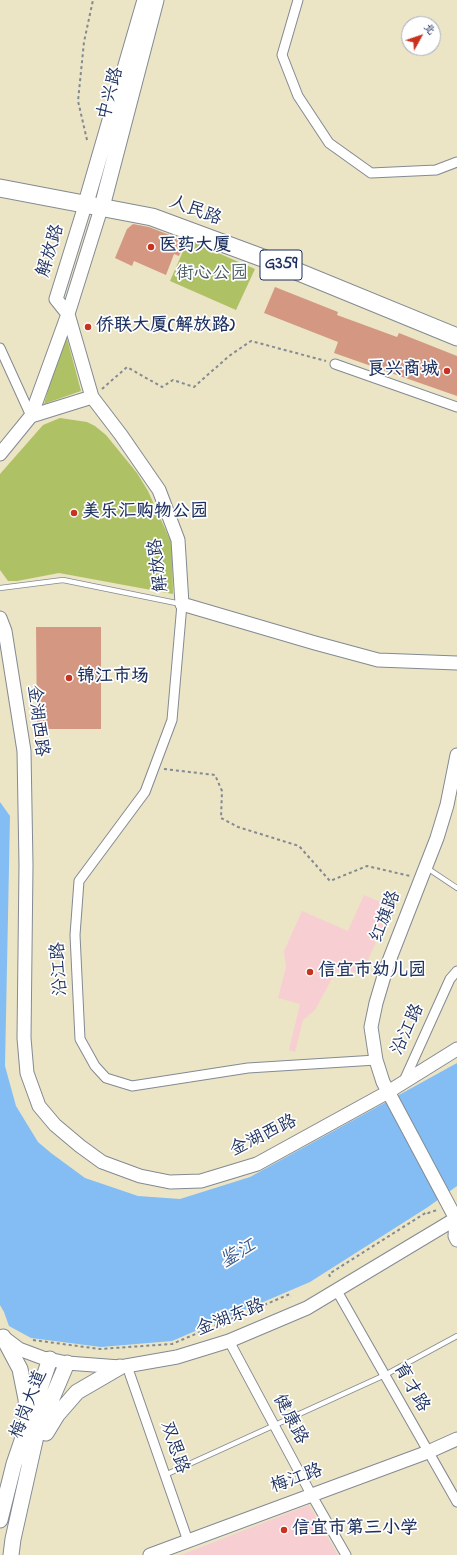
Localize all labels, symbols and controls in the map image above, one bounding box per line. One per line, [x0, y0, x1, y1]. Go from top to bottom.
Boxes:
north arrow [401, 16, 441, 56]
text: 北 [420, 20, 439, 38]
street label: 中兴路 [95, 65, 129, 123]
street label: 人民路 [166, 193, 224, 231]
street label: 解放路 [34, 222, 70, 280]
place label: 医药大厦 [159, 236, 231, 258]
marker: 医药大厦 [146, 242, 156, 252]
road number: G359 [260, 250, 302, 280]
park label: 街心公园 [176, 264, 248, 286]
place label: 侨联大厦(解放路) [96, 316, 235, 338]
marker: 侨联大厦(解放路) [83, 322, 93, 332]
place label: 良兴商城 [367, 360, 439, 382]
marker: 良兴商城 [442, 366, 452, 376]
place label: 美乐汇购物公园 [82, 502, 208, 524]
marker: 美乐汇购物公园 [69, 508, 79, 518]
street label: 解放路 [146, 537, 174, 593]
place label: 锦江市场 [77, 667, 149, 689]
marker: 锦江市场 [64, 673, 74, 683]
street label: 金湖西路 [21, 684, 51, 758]
street label: 红旗路 [367, 888, 407, 946]
street label: 沿江路 [49, 941, 73, 997]
place label: 信宜市幼儿园 [318, 961, 426, 983]
marker: 信宜市幼儿园 [305, 967, 315, 977]
street label: 沿江路 [388, 1001, 430, 1059]
street label: 金湖西路 [227, 1112, 301, 1162]
water label: 鉴江 [217, 1236, 261, 1274]
street label: 金湖东路 [194, 1296, 268, 1342]
street label: 育才路 [387, 1359, 433, 1417]
street label: 梅岗大道 [7, 1368, 53, 1442]
street label: 健康路 [267, 1391, 311, 1449]
street label: 双思路 [154, 1419, 192, 1477]
street label: 梅江路 [268, 1461, 326, 1499]
place label: 信宜市第三小学 [292, 1519, 418, 1541]
marker: 信宜市第三小学 [279, 1525, 289, 1535]

